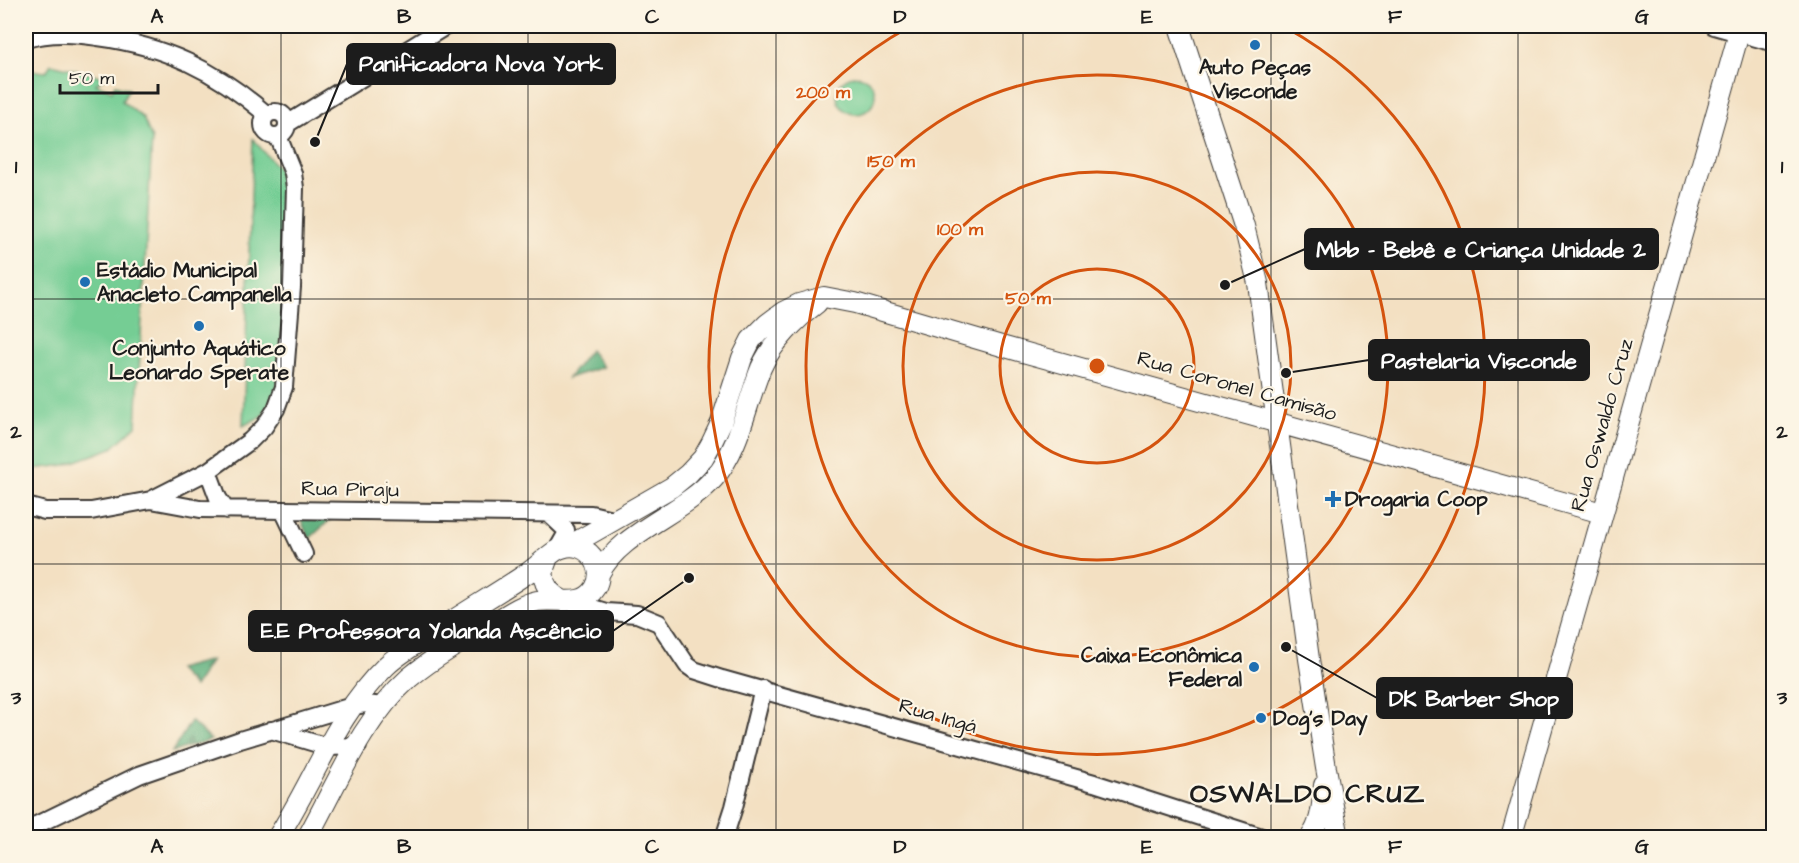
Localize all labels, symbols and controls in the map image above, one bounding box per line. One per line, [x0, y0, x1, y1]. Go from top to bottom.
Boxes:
text: A [151, 3, 164, 31]
text: B [397, 3, 412, 31]
text: C [645, 3, 660, 31]
text: D [894, 3, 907, 31]
text: E [1141, 3, 1153, 31]
text: F [1388, 3, 1403, 31]
text: G [1635, 3, 1649, 31]
marker: Auto Peças Visconde [1248, 38, 1262, 52]
callout: Panificadora Nova York [347, 44, 615, 84]
text: Panificadora Nova York [359, 49, 604, 80]
place label: Auto Peças Visconde [1199, 53, 1312, 106]
scale bar [60, 57, 158, 95]
text: 50 m [69, 66, 114, 91]
text: 200 m [795, 80, 851, 105]
text: 150 m [867, 149, 916, 174]
text: 1 [15, 153, 18, 181]
text: 1 [1781, 153, 1784, 181]
text: 100 m [937, 217, 984, 242]
callout: Mbb - Bebê e Criança Unidade 2 [1305, 229, 1658, 269]
text: Mbb - Bebê e Criança Unidade 2 [1316, 235, 1646, 266]
place label: Estádio Municipal Anacleto Campanella [97, 256, 292, 310]
marker: Estádio Municipal Anacleto Campanella [78, 275, 92, 289]
text: 50 m [1005, 286, 1052, 311]
marker: Conjunto Aquático Leonardo Sperate [192, 319, 206, 333]
place label: Conjunto Aquático Leonardo Sperate [109, 334, 290, 388]
street label: Rua Oswaldo Cruz [1563, 334, 1641, 515]
callout: Pastelaria Visconde [1369, 340, 1589, 380]
street label: Rua Coronel Camisão [1134, 344, 1340, 428]
text: Pastelaria Visconde [1381, 346, 1577, 377]
centre of rings [1087, 356, 1107, 376]
text: 2 [9, 418, 22, 446]
text: 2 [1775, 418, 1788, 446]
street label: Rua Piraju [301, 474, 400, 504]
place label: Drogaria Coop [1345, 485, 1488, 516]
marker: Drogaria Coop [1326, 492, 1340, 506]
callout: E.E Professora Yolanda Ascêncio [249, 611, 613, 651]
text: E.E Professora Yolanda Ascêncio [261, 616, 602, 647]
place label: Caixa Econômica Federal [1081, 641, 1243, 694]
marker: Caixa Econômica Federal [1247, 660, 1261, 674]
callout: DK Barber Shop [1377, 678, 1572, 718]
text: 3 [10, 684, 22, 712]
text: DK Barber Shop [1389, 684, 1560, 715]
text: 3 [1776, 684, 1788, 712]
street label: Rua Ingá [895, 691, 981, 743]
place label: Dog's Day [1273, 704, 1368, 736]
marker: Dog's Day [1254, 711, 1268, 725]
district label: OSWALDO CRUZ [1190, 775, 1426, 813]
text: A [151, 833, 164, 861]
text: B [397, 833, 412, 861]
text: C [645, 833, 660, 861]
text: D [894, 833, 907, 861]
text: E [1141, 833, 1153, 861]
text: F [1388, 833, 1403, 861]
text: G [1635, 833, 1649, 861]

